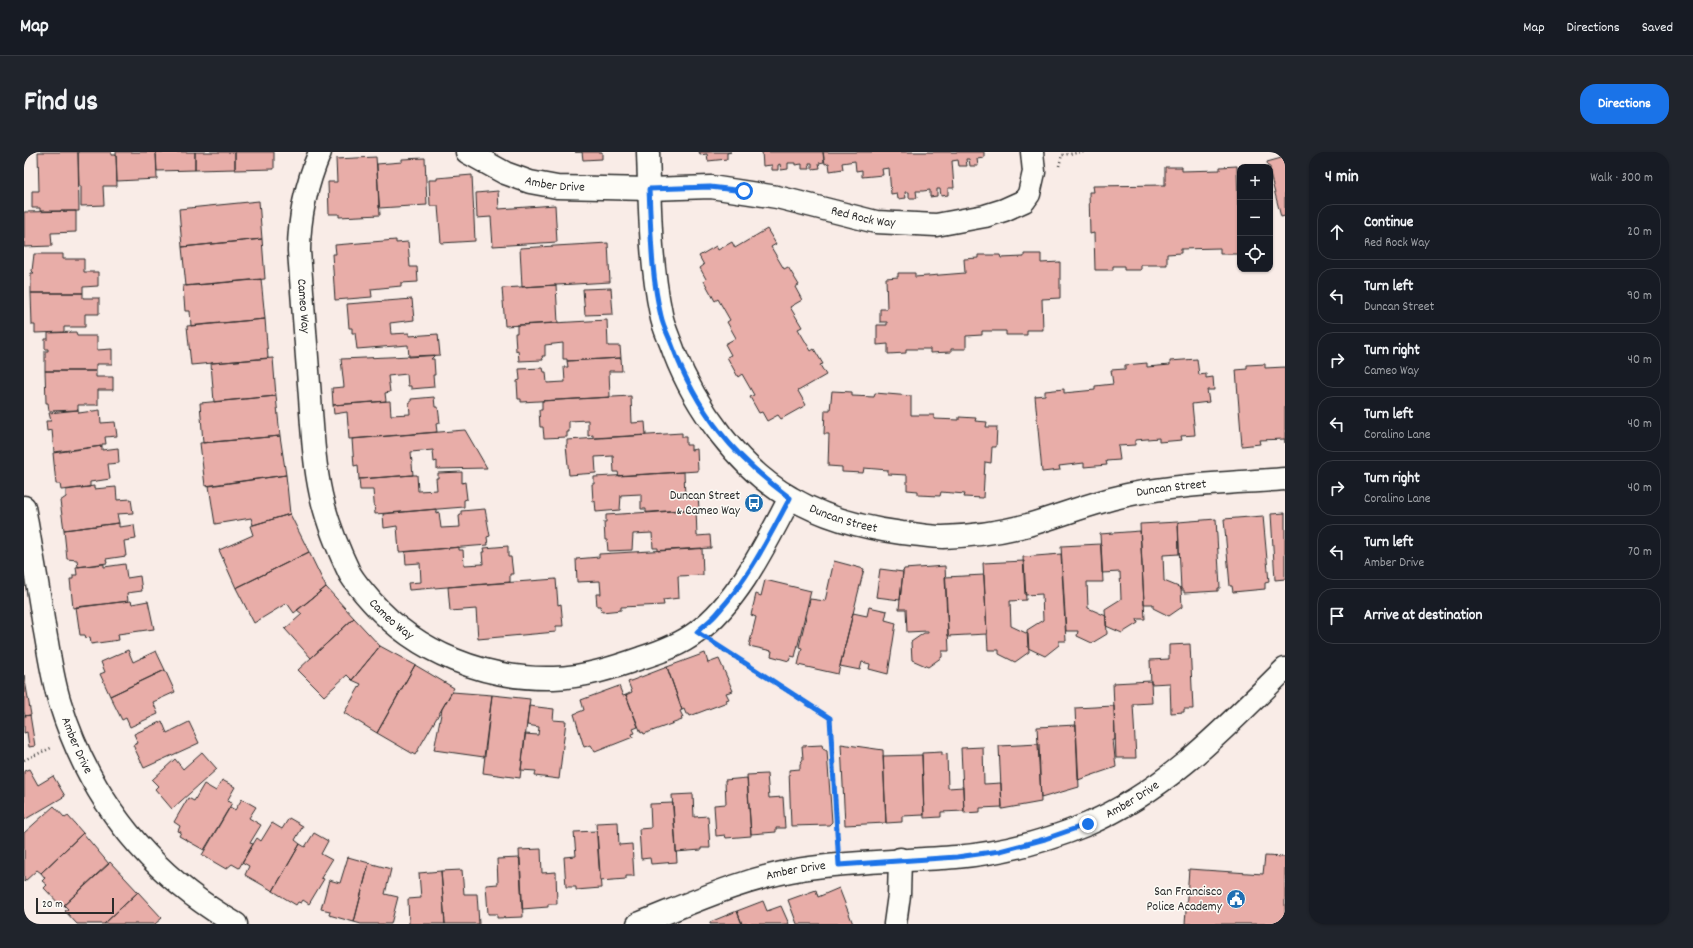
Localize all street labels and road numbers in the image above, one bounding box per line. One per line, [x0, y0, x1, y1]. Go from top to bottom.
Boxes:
street label: Amber Drive [522, 171, 585, 197]
street label: Red Rock Way [829, 201, 897, 232]
street label: Cameo Way [291, 278, 315, 335]
street label: Duncan Street [1135, 475, 1207, 502]
street label: Duncan Street [806, 499, 879, 538]
street label: Cameo Way [364, 595, 418, 645]
street label: Amber Drive [56, 715, 97, 778]
street label: Amber Drive [1102, 776, 1164, 824]
street label: Amber Drive [764, 856, 827, 886]

